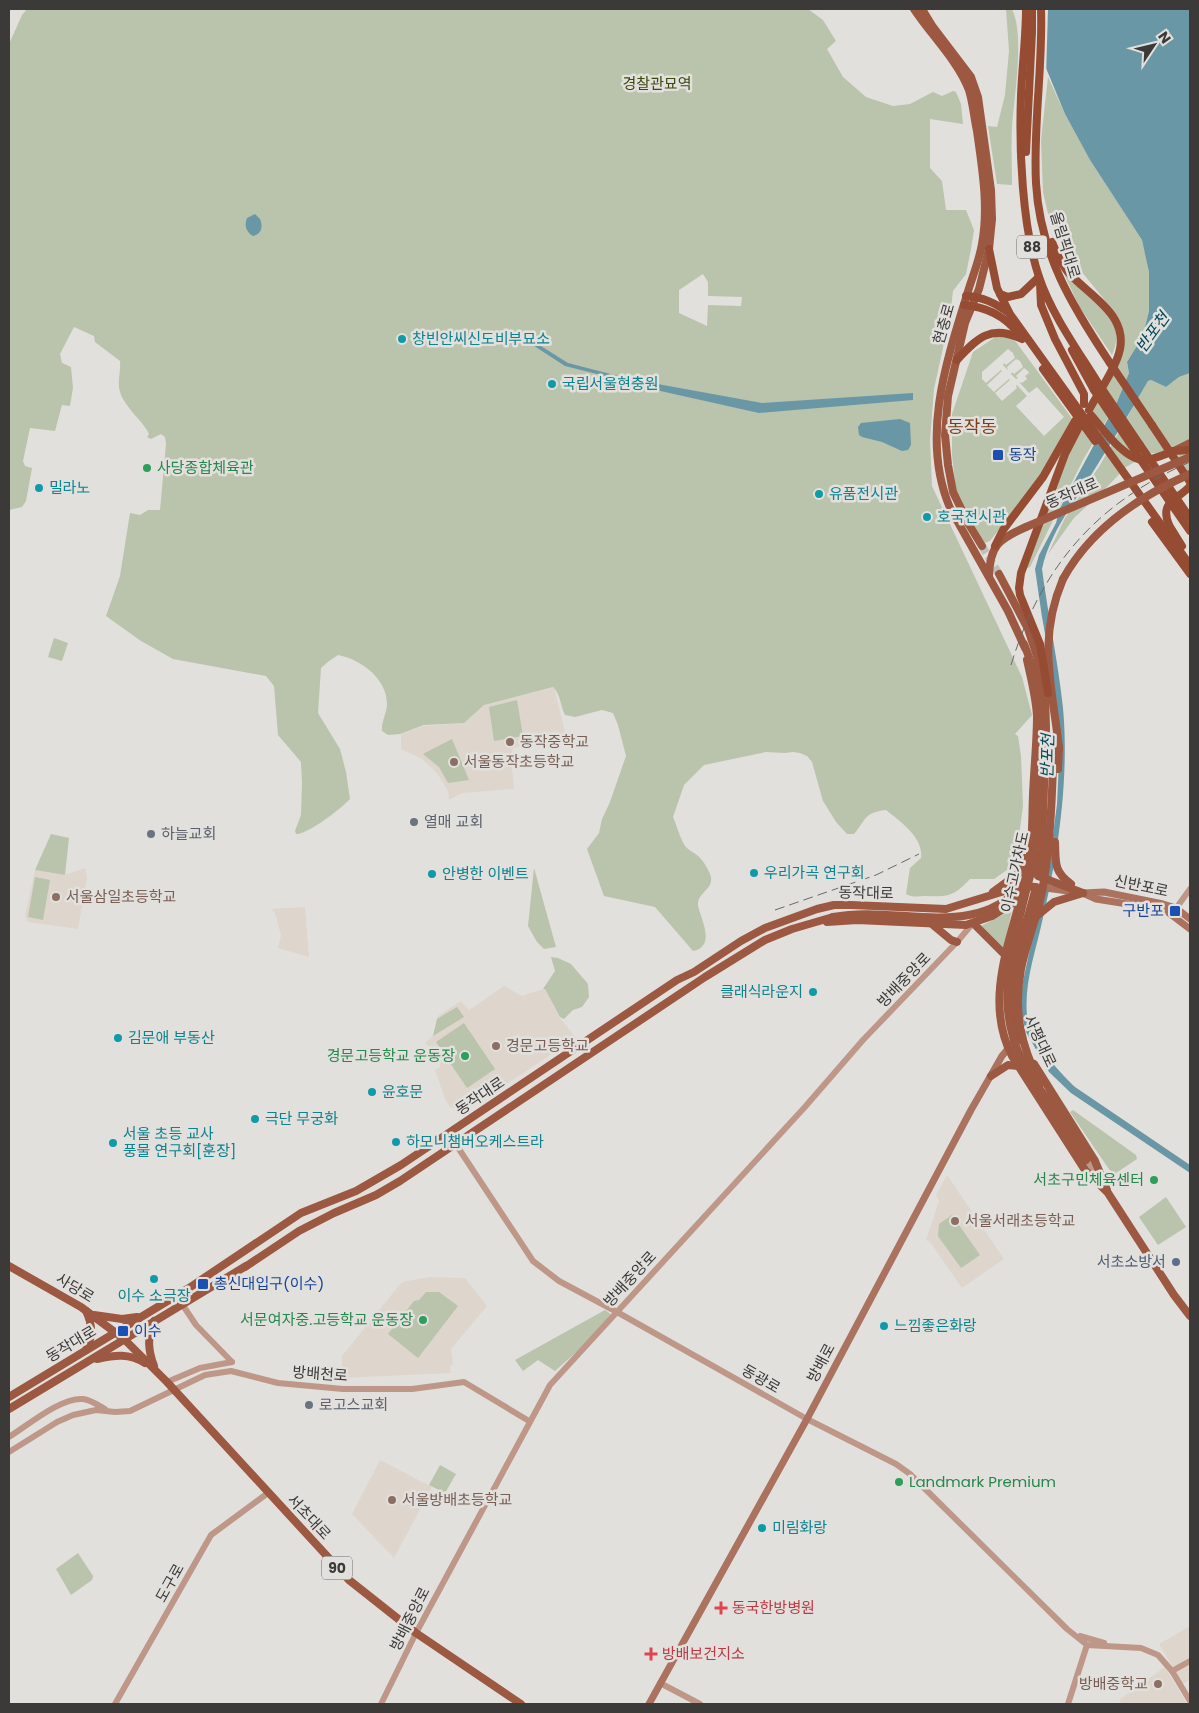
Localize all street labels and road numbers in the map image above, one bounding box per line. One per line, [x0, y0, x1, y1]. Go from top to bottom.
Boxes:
street label: 올림픽대로 [1045, 209, 1086, 281]
road number: 88 [1017, 236, 1047, 258]
street label: 현충로 [928, 301, 959, 347]
street label: 동작대로 [1042, 472, 1101, 513]
street label: 이수고가차도 [996, 829, 1033, 915]
street label: 신반포로 [1112, 870, 1170, 902]
street label: 동작대로 [838, 882, 894, 903]
street label: 방배중앙로 [872, 948, 935, 1012]
street label: 사평대로 [1019, 1011, 1062, 1070]
street label: 동작대로 [451, 1071, 508, 1120]
street label: 방배중앙로 [598, 1246, 661, 1311]
street label: 사당로 [52, 1268, 98, 1307]
street label: 동작대로 [42, 1320, 100, 1367]
street label: 방배로 [802, 1340, 840, 1386]
street label: 동광로 [738, 1359, 784, 1398]
street label: 방배천로 [292, 1361, 348, 1386]
street label: 서초대로 [283, 1489, 336, 1544]
road number: 90 [322, 1556, 352, 1580]
street label: 도구로 [150, 1560, 189, 1606]
street label: 방배중앙로 [385, 1583, 435, 1654]

